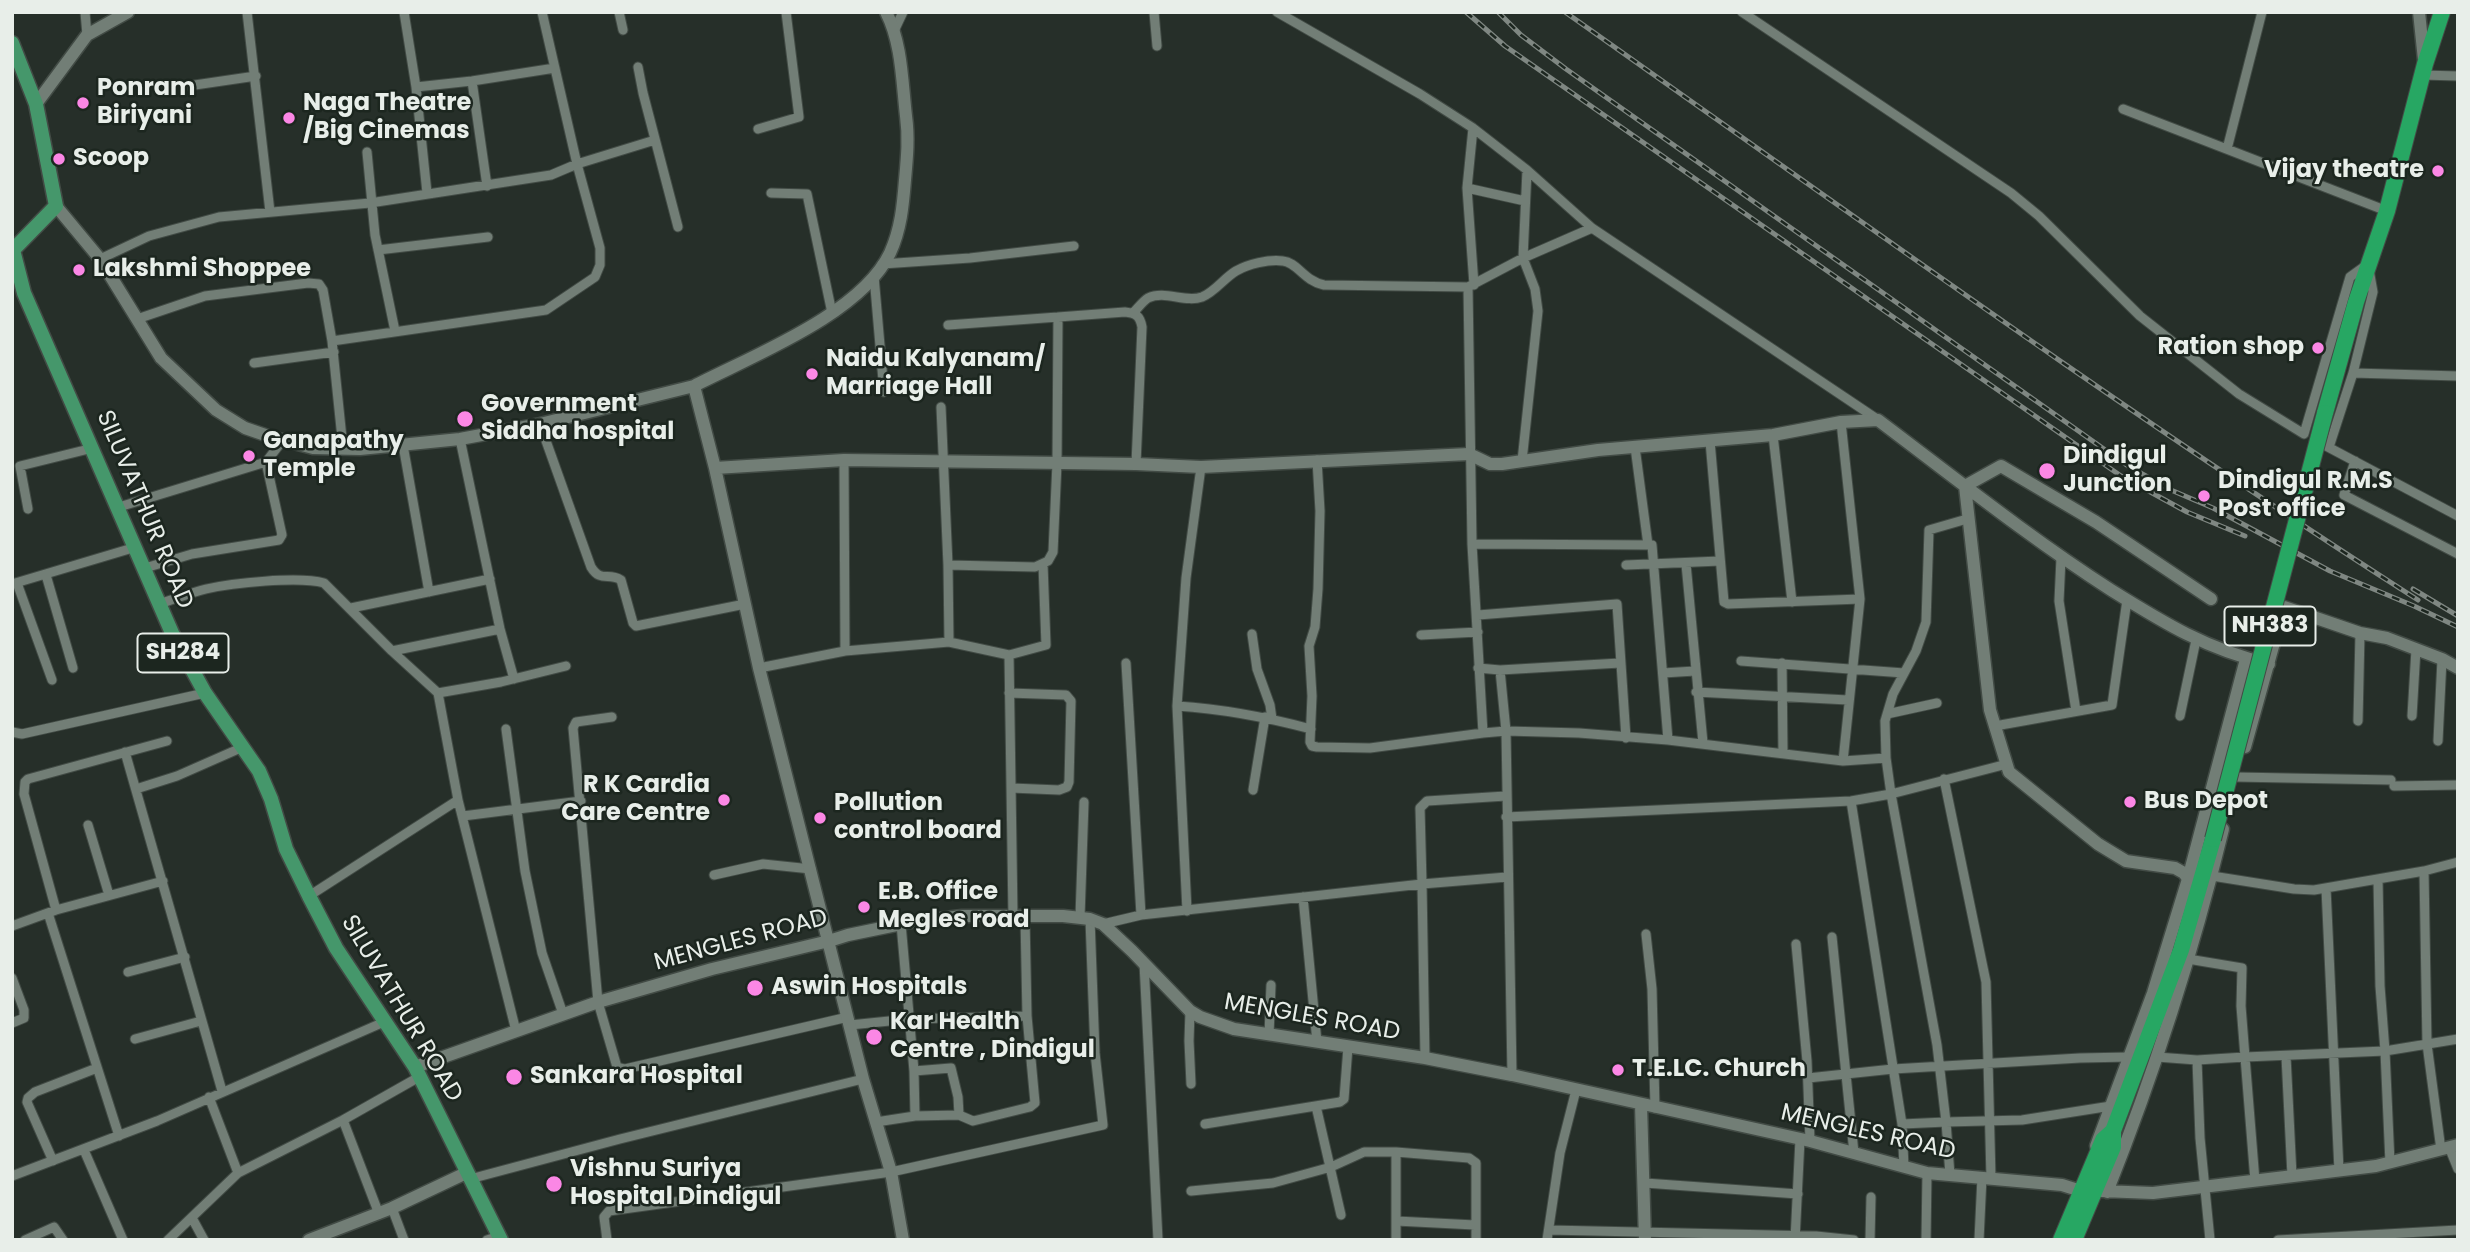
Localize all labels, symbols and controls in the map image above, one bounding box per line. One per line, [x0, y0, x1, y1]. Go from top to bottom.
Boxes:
place label: Ponram Biriyani [97, 75, 195, 131]
place label: Naga Theatre /Big Cinemas [303, 90, 471, 146]
marker: Ponram Biriyani [75, 95, 91, 111]
marker: Naga Theatre /Big Cinemas [281, 110, 297, 126]
place label: Scoop [73, 145, 149, 173]
marker: Scoop [51, 151, 67, 167]
place label: Vijay theatre [2264, 157, 2424, 185]
marker: Vijay theatre [2430, 163, 2446, 179]
place label: Lakshmi Shoppee [93, 256, 311, 284]
marker: Lakshmi Shoppee [71, 262, 87, 278]
place label: Ration shop [2158, 334, 2304, 362]
marker: Ration shop [2310, 340, 2326, 356]
place label: Naidu Kalyanam/ Marriage Hall [826, 346, 1045, 402]
marker: Naidu Kalyanam/ Marriage Hall [804, 366, 820, 382]
place label: Government Siddha hospital [481, 391, 674, 447]
street label: SILUVATHUR ROAD [89, 407, 199, 613]
marker: Government Siddha hospital [455, 409, 475, 429]
place label: Ganapathy Temple [263, 428, 404, 484]
place label: Dindigul Junction [2063, 443, 2172, 499]
marker: Ganapathy Temple [241, 448, 257, 464]
marker: Dindigul Junction [2037, 461, 2057, 481]
place label: Dindigul R.M.S Post office [2218, 468, 2393, 524]
marker: Dindigul R.M.S Post office [2196, 488, 2212, 504]
road number: NH383 [2224, 606, 2316, 646]
road number: SH284 [138, 634, 228, 673]
place label: R K Cardia Care Centre [561, 772, 710, 828]
place label: Bus Depot [2144, 788, 2268, 816]
place label: Pollution control board [834, 790, 1002, 846]
marker: R K Cardia Care Centre [716, 792, 732, 808]
marker: Bus Depot [2122, 794, 2138, 810]
marker: Pollution control board [812, 810, 828, 826]
place label: E.B. Office Megles road [878, 879, 1030, 935]
marker: E.B. Office Megles road [856, 899, 872, 915]
street label: MENGLES ROAD [651, 904, 831, 978]
street label: SILUVATHUR ROAD [334, 911, 468, 1107]
place label: Aswin Hospitals [771, 974, 967, 1002]
marker: Aswin Hospitals [745, 978, 765, 998]
street label: MENGLES ROAD [1222, 988, 1402, 1048]
place label: Kar Health Centre , Dindigul [890, 1009, 1095, 1065]
marker: Kar Health Centre , Dindigul [864, 1027, 884, 1047]
place label: T.E.LC. Church [1632, 1056, 1806, 1084]
marker: T.E.LC. Church [1610, 1062, 1626, 1078]
place label: Sankara Hospital [530, 1063, 743, 1091]
marker: Sankara Hospital [504, 1067, 524, 1087]
street label: MENGLES ROAD [1778, 1099, 1958, 1167]
place label: Vishnu Suriya Hospital Dindigul [570, 1156, 781, 1212]
marker: Vishnu Suriya Hospital Dindigul [544, 1174, 564, 1194]

